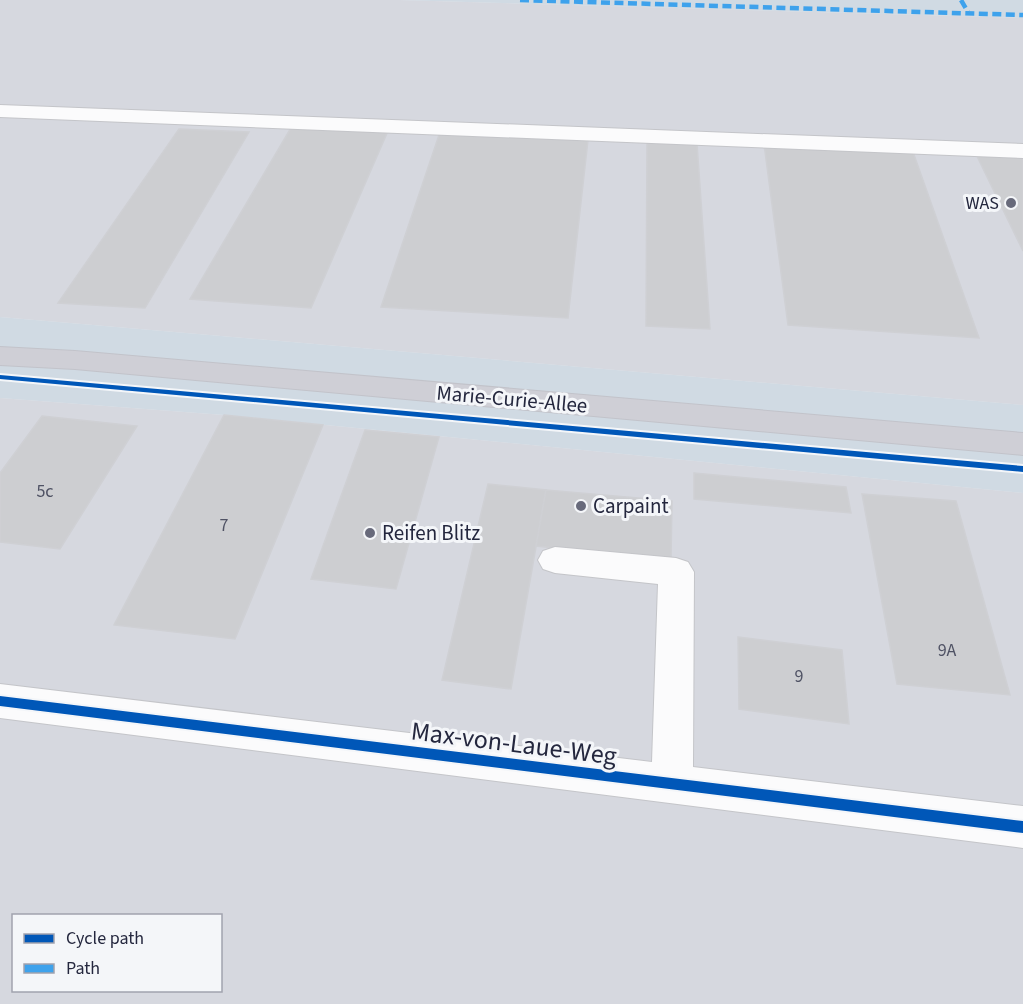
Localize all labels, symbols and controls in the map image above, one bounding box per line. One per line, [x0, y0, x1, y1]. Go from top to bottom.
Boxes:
place label: WAS [965, 191, 999, 216]
marker: WAS [1004, 196, 1018, 210]
street label: Marie-Curie-Allee [435, 377, 589, 421]
house number: 5c [36, 479, 54, 504]
place label: Carpaint [593, 491, 669, 521]
marker: Carpaint [574, 499, 588, 513]
house number: 7 [220, 513, 229, 538]
place label: Reifen Blitz [382, 518, 480, 548]
marker: Reifen Blitz [363, 526, 377, 540]
house number: 9A [938, 638, 957, 663]
house number: 9 [795, 664, 804, 689]
street label: Max-von-Laue-Weg [409, 713, 619, 774]
legend [12, 914, 222, 992]
text: Cycle path [66, 926, 144, 951]
text: Path [66, 956, 100, 981]

